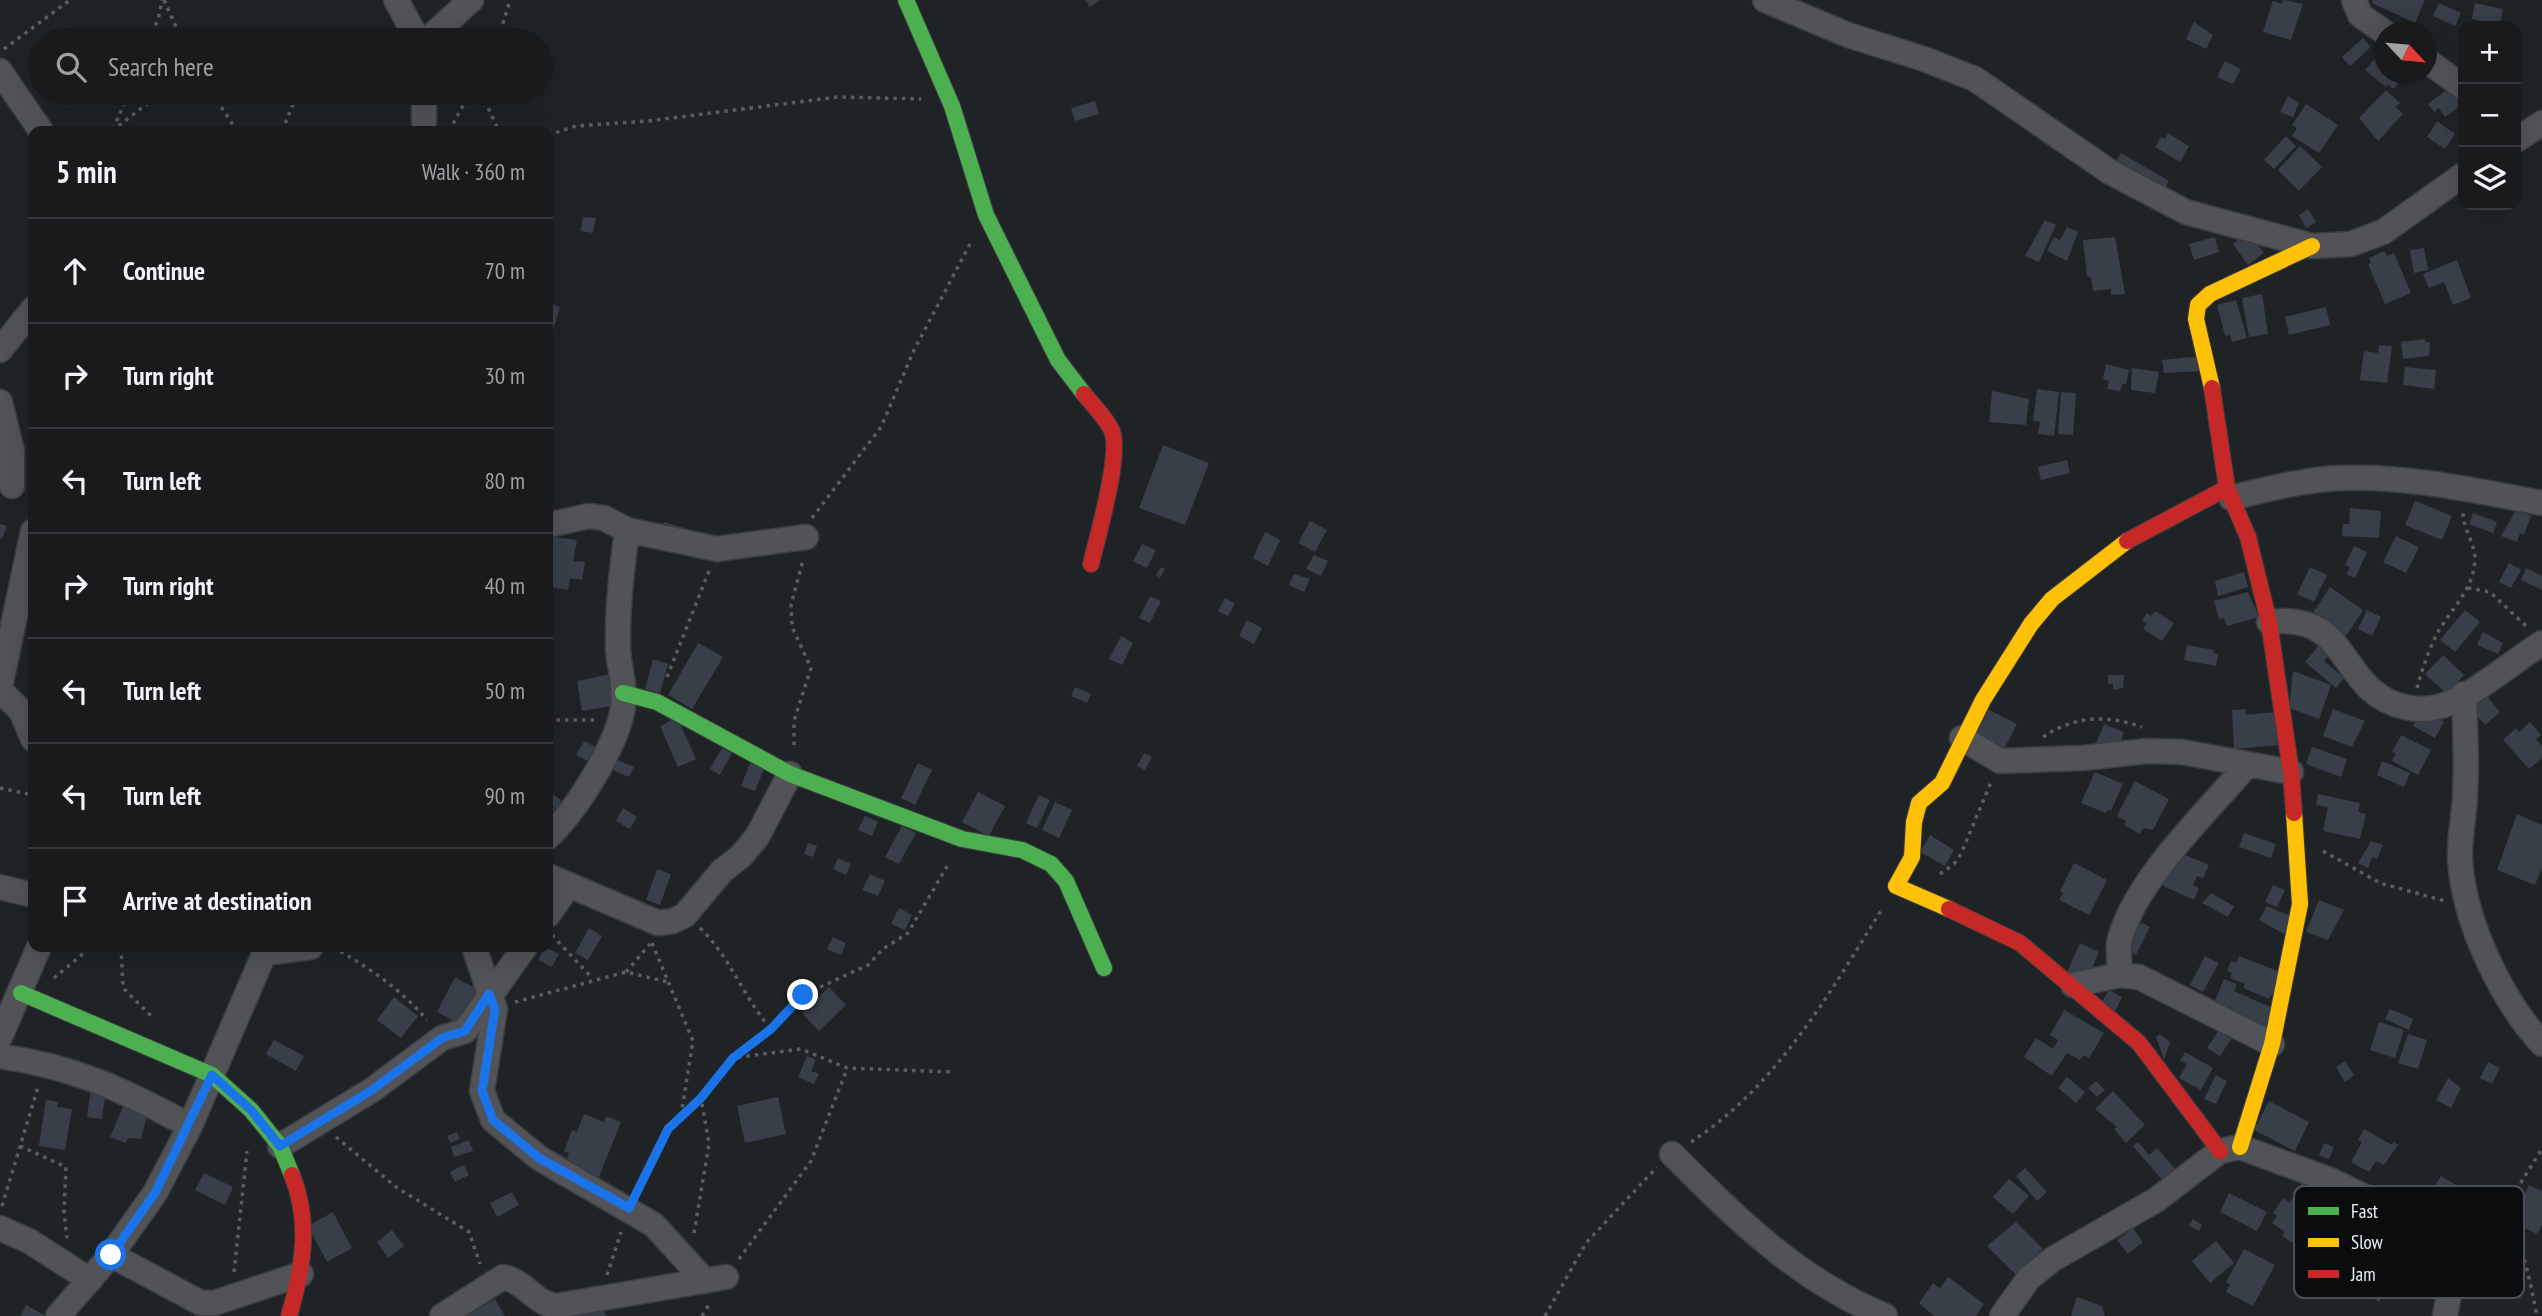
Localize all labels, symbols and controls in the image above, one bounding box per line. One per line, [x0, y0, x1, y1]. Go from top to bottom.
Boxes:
north arrow [2374, 21, 2437, 84]
map controls [2458, 21, 2521, 210]
button: + [2458, 21, 2521, 84]
search box [28, 28, 553, 105]
icon: search [52, 48, 90, 86]
text: Search here [108, 50, 214, 83]
button: − [2458, 84, 2521, 147]
button: layers [2458, 147, 2521, 210]
text: 5 min [56, 152, 117, 191]
text: Walk · 360 m [422, 157, 525, 186]
icon: ahead [56, 252, 94, 290]
text: Continue [123, 254, 205, 287]
text: 70 m [484, 256, 525, 285]
icon: right [56, 357, 94, 395]
text: Turn right [123, 359, 214, 392]
text: 30 m [484, 361, 525, 390]
icon: left [56, 462, 94, 500]
text: Turn left [123, 464, 201, 497]
text: 80 m [484, 466, 525, 495]
icon: right [56, 567, 94, 605]
text: Turn right [123, 569, 214, 602]
text: 40 m [484, 571, 525, 600]
icon: left [56, 672, 94, 710]
text: Turn left [123, 674, 201, 707]
text: 50 m [484, 676, 525, 705]
icon: left [56, 777, 94, 815]
text: Turn left [123, 779, 201, 812]
text: 90 m [484, 781, 525, 810]
icon: arrive [56, 882, 94, 920]
text: Arrive at destination [123, 884, 312, 917]
route end [787, 979, 818, 1010]
legend [2294, 1186, 2524, 1298]
text: Fast [2351, 1199, 2379, 1223]
text: Slow [2351, 1230, 2384, 1254]
route start [95, 1239, 126, 1270]
text: Jam [2350, 1262, 2376, 1286]

